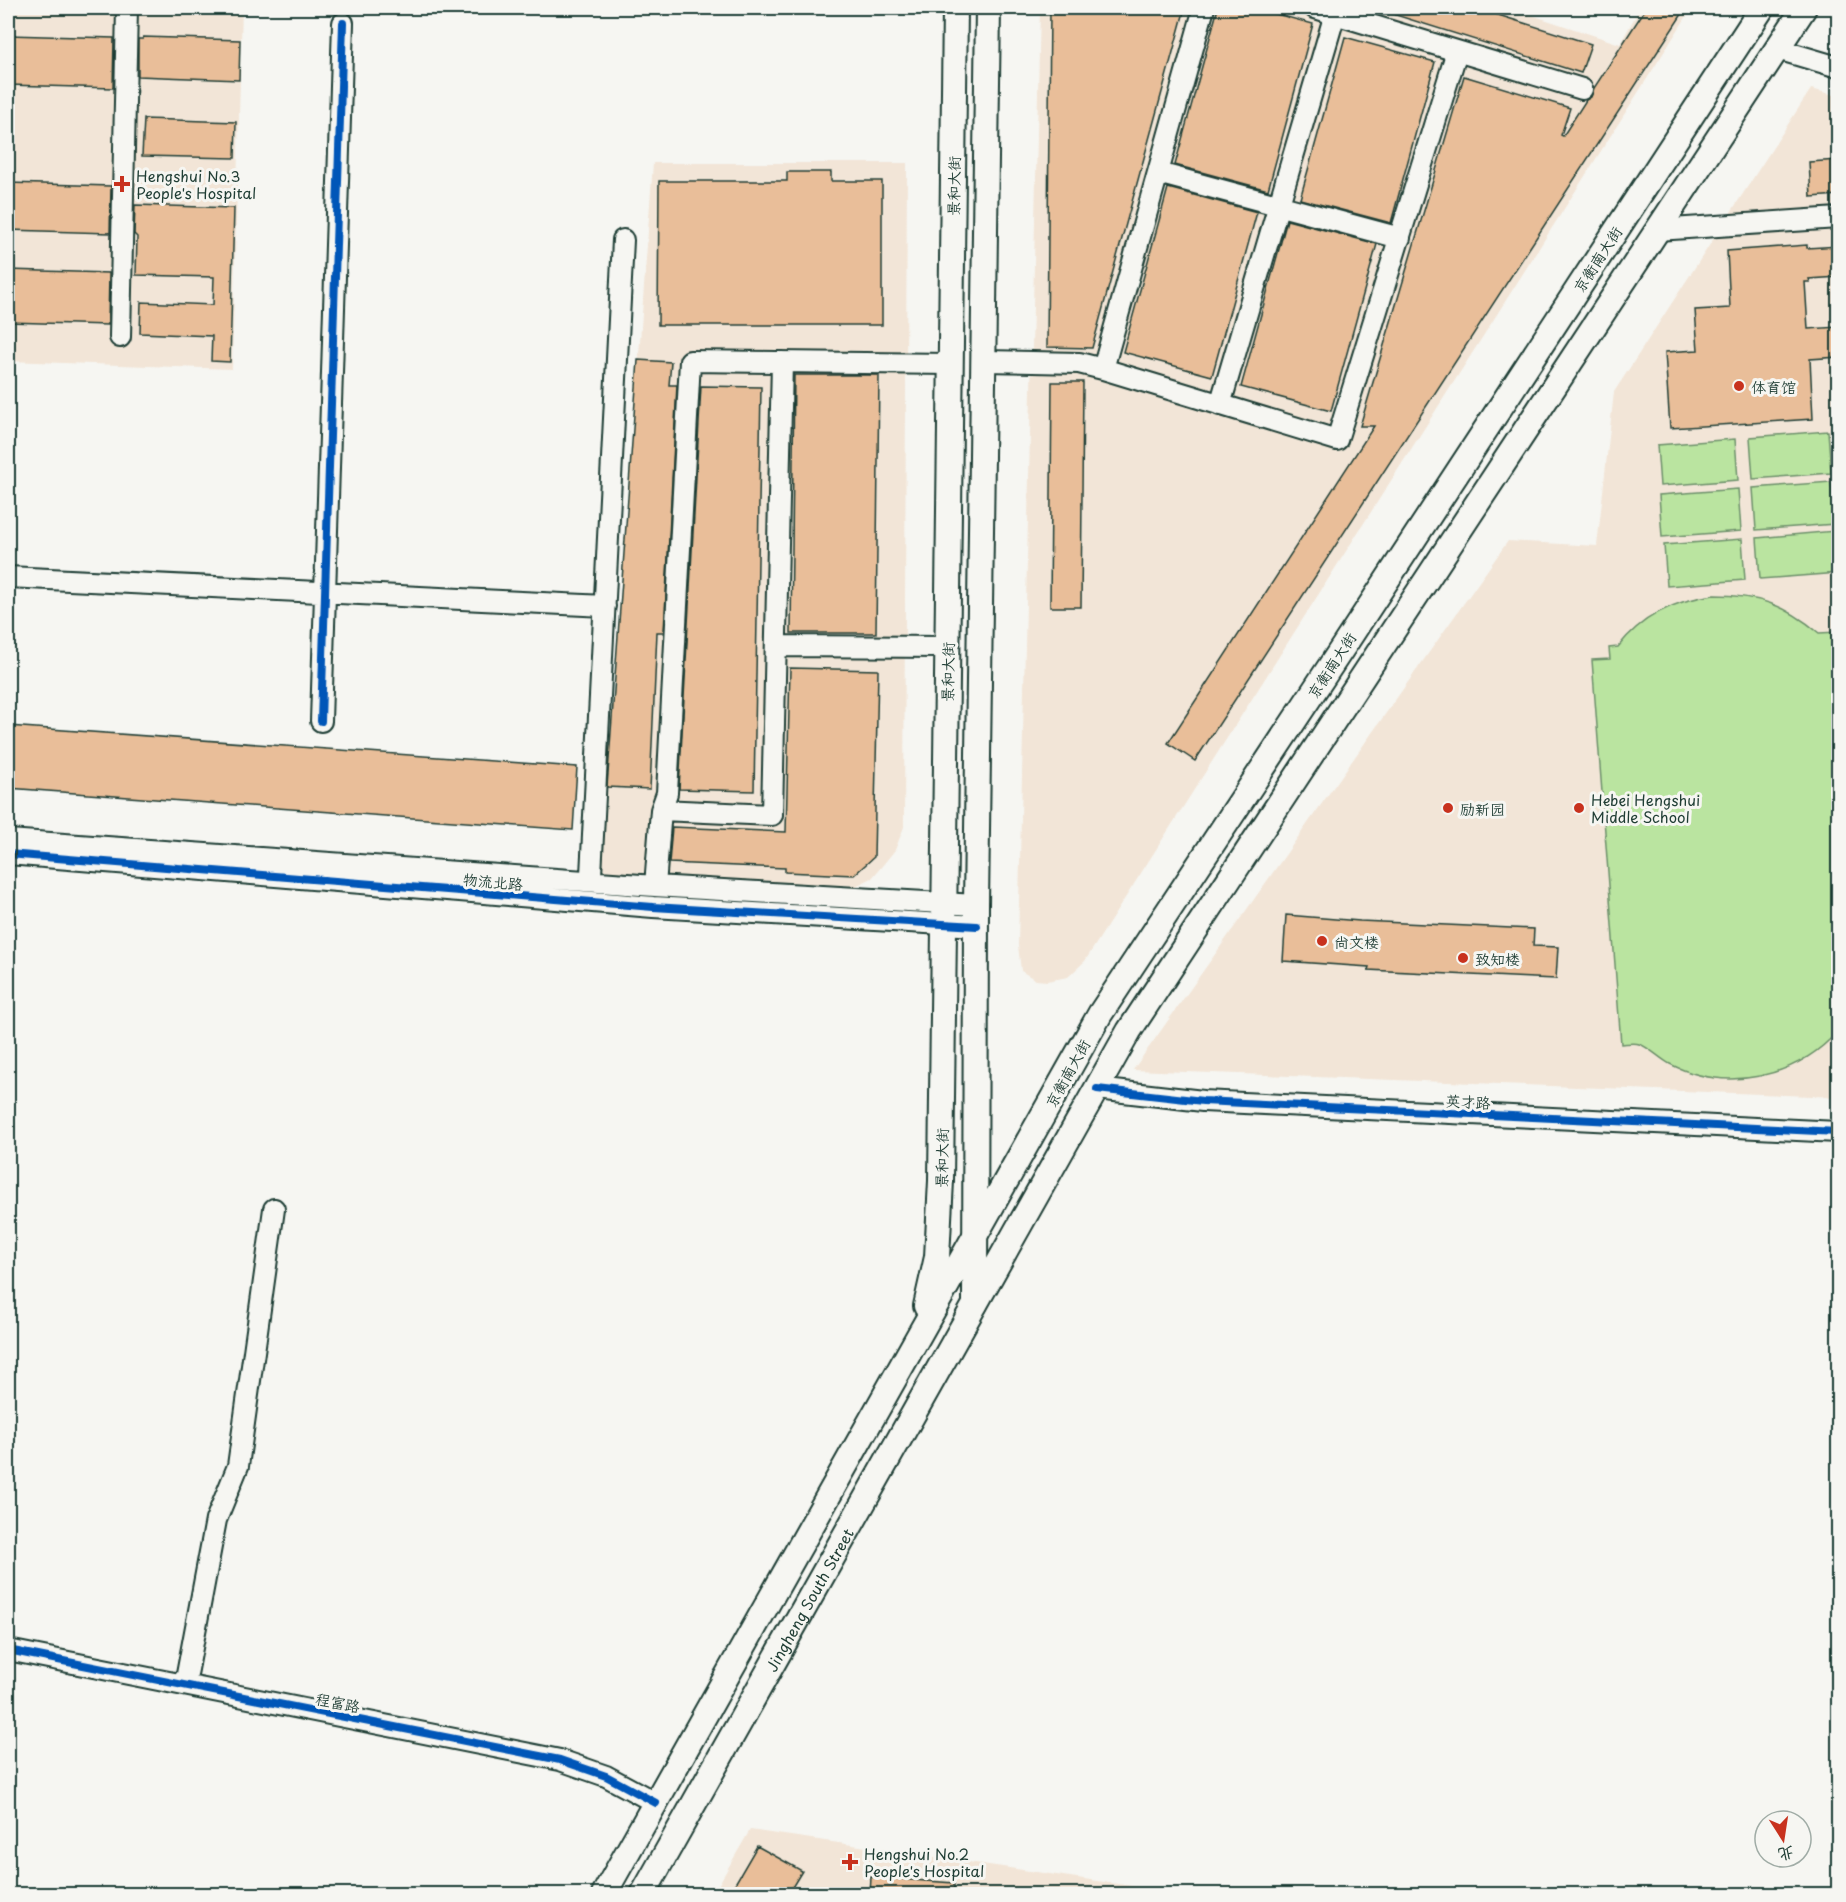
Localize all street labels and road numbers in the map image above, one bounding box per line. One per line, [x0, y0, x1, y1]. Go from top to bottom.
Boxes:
street label: 景和大街 [941, 156, 965, 216]
street label: 京衡南大街 [1567, 221, 1627, 297]
street label: 京衡南大街 [1301, 627, 1361, 703]
street label: 景和大街 [935, 642, 959, 702]
street label: 物流北路 [462, 867, 524, 895]
street label: 京衡南大街 [1039, 1035, 1095, 1111]
street label: 英才路 [1445, 1088, 1491, 1114]
street label: 景和大街 [929, 1128, 953, 1188]
street label: Jingheng South Street [759, 1524, 858, 1675]
street label: 程富路 [314, 1686, 362, 1718]

